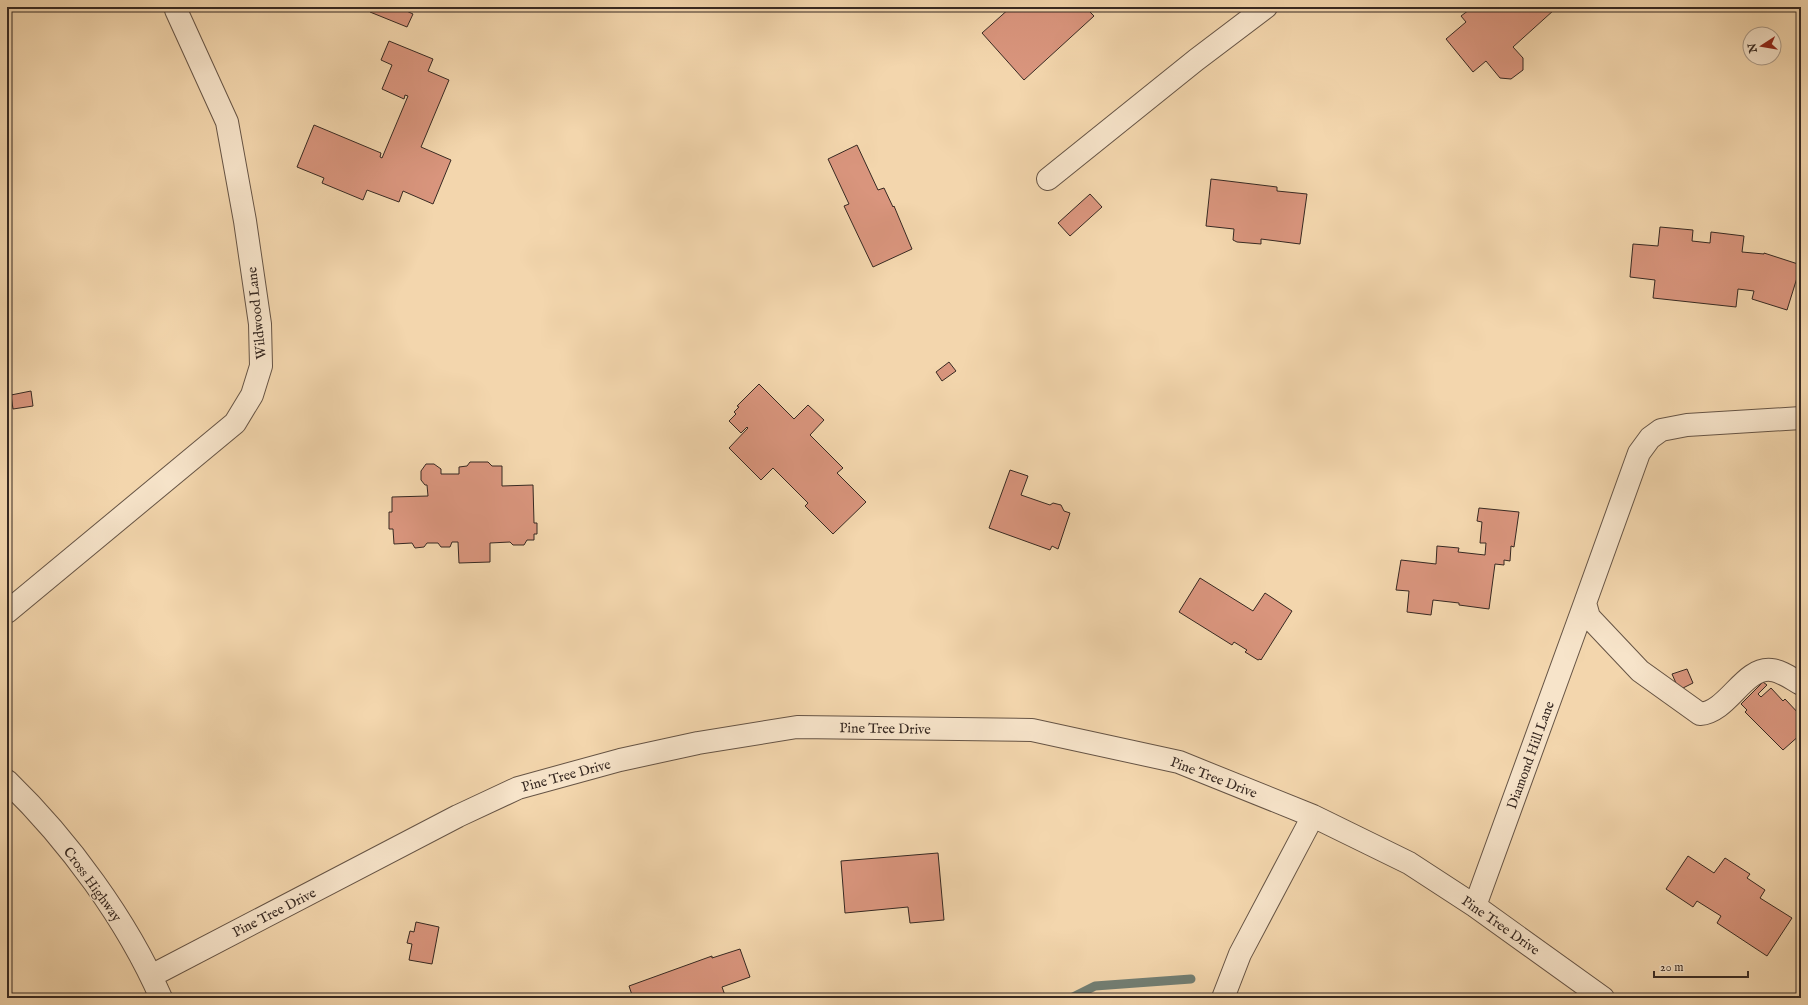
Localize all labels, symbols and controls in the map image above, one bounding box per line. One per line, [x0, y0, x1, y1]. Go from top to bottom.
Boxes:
north arrow [1742, 26, 1782, 66]
text: N [1745, 41, 1761, 55]
street label: Wildwood Lane [243, 265, 271, 360]
street label: Diamond Hill Lane [1503, 698, 1559, 812]
street label: Pine Tree Drive [839, 719, 931, 739]
street label: Pine Tree Drive [1168, 753, 1260, 803]
street label: Pine Tree Drive [520, 755, 613, 797]
street label: Cross Highway [59, 844, 125, 926]
street label: Pine Tree Drive [230, 884, 320, 942]
street label: Pine Tree Drive [1458, 892, 1544, 960]
scale bar [1654, 953, 1748, 979]
text: 20 m [1660, 960, 1683, 975]

